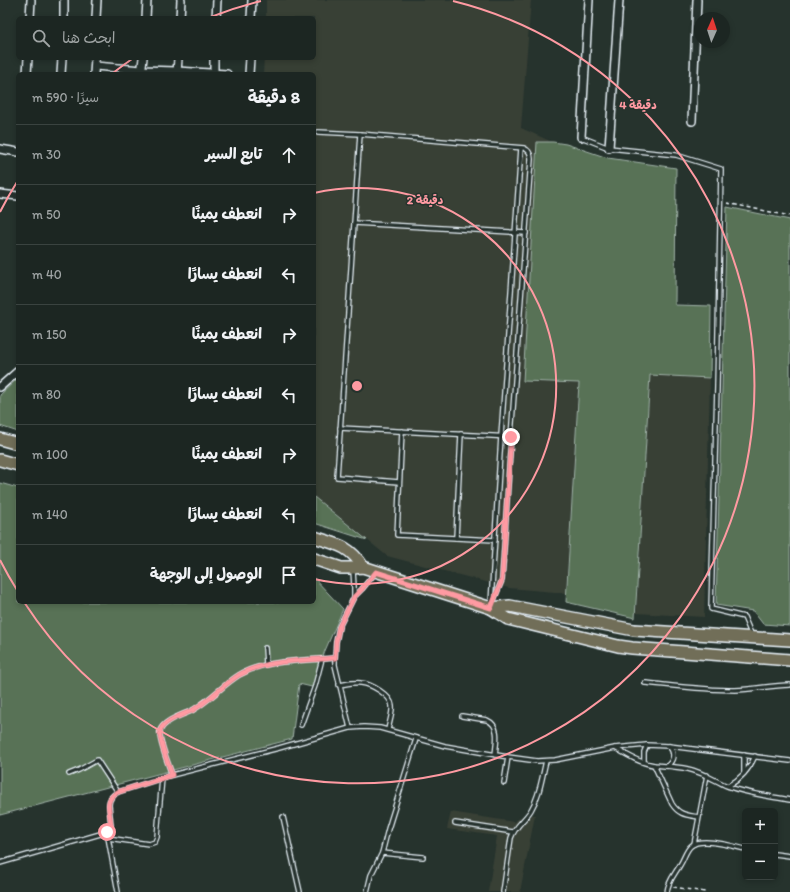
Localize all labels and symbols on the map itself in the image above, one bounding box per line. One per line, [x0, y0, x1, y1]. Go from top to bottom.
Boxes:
north arrow [694, 12, 730, 48]
text: 4 دقيقة [619, 98, 657, 112]
text: 2 دقيقة [407, 193, 444, 207]
centre of rings [350, 379, 364, 393]
route end [502, 428, 520, 446]
route start [98, 823, 116, 841]

